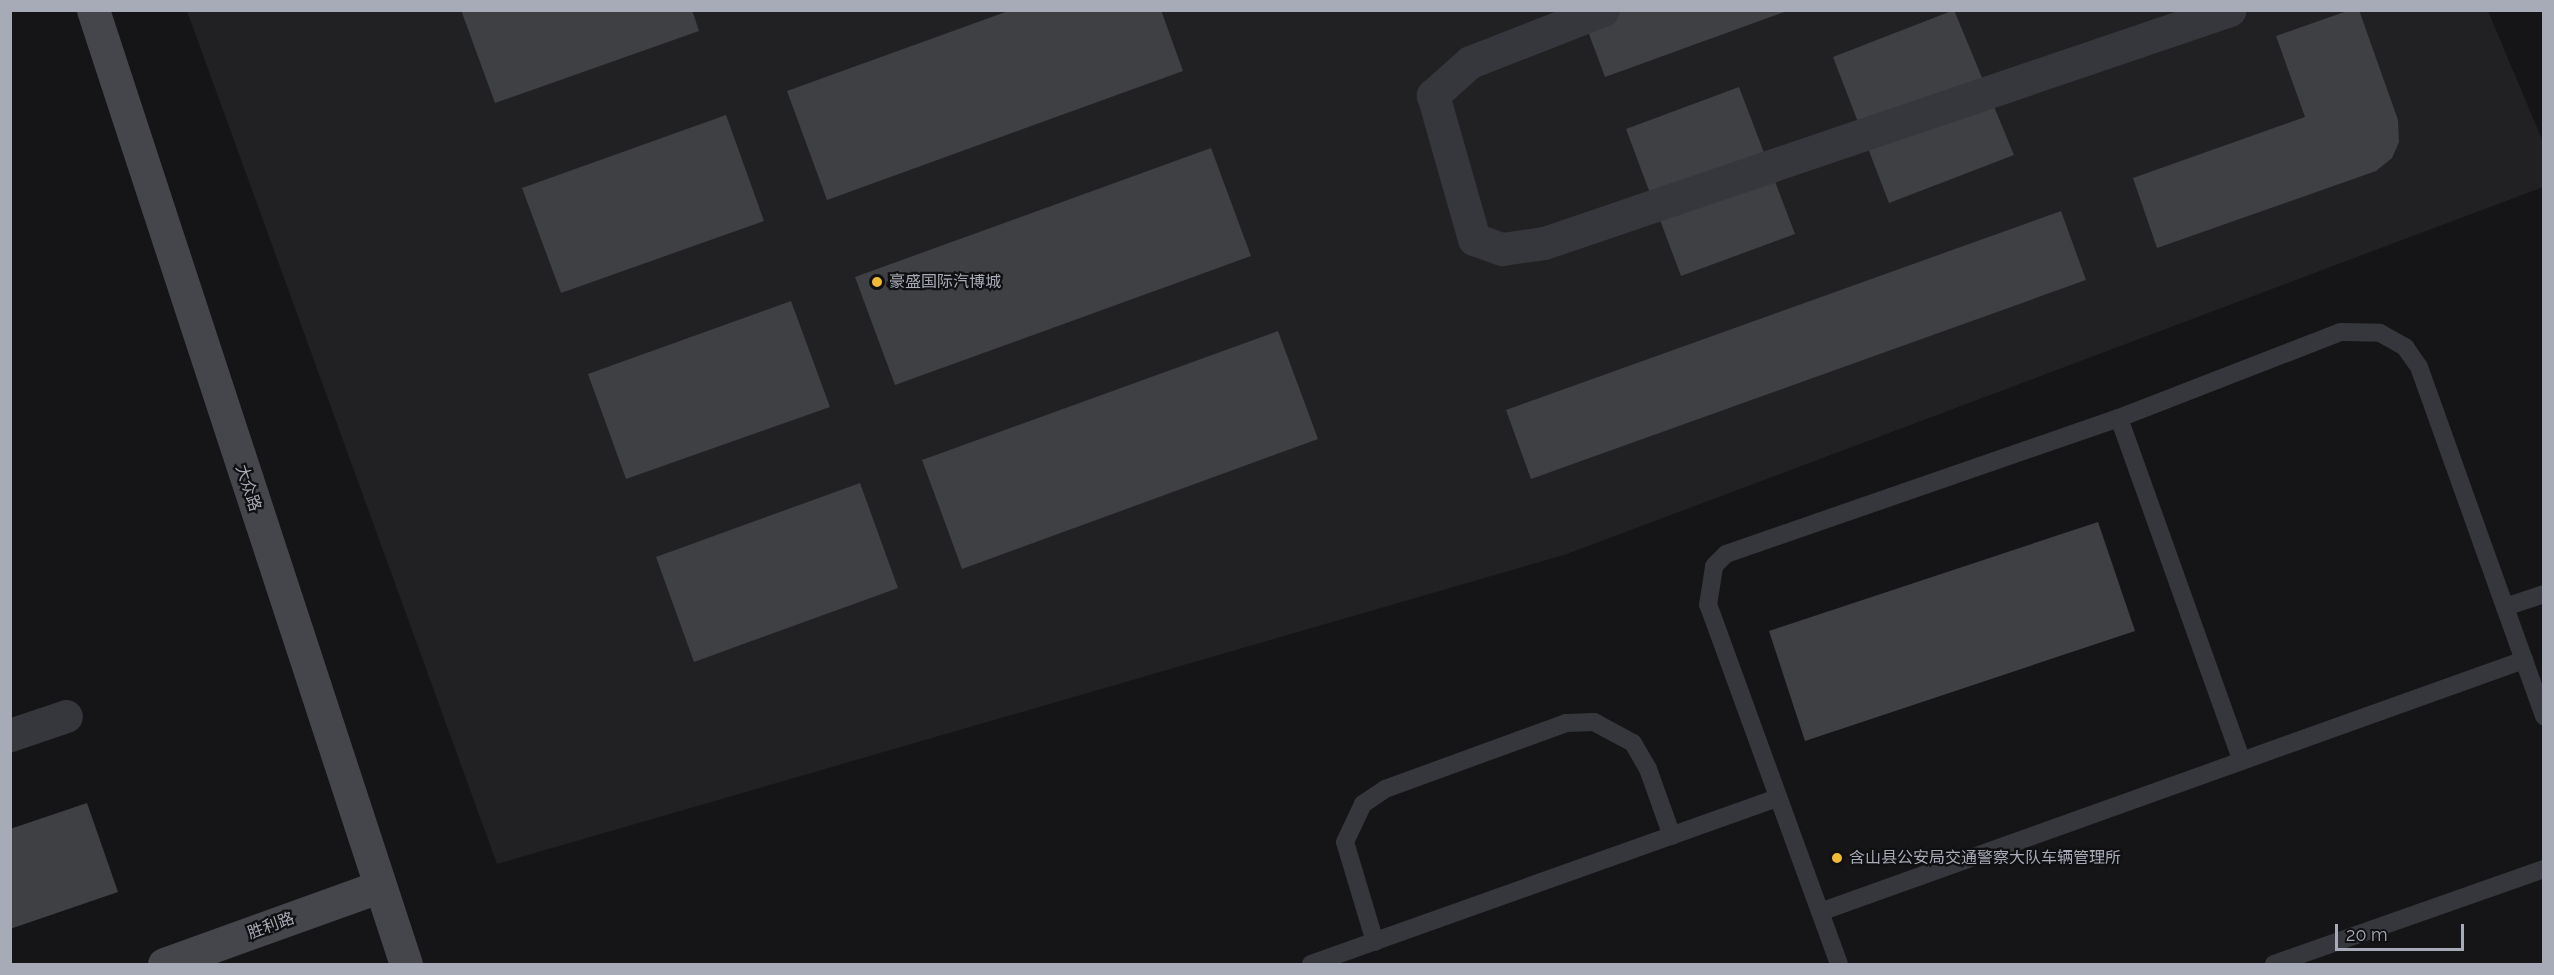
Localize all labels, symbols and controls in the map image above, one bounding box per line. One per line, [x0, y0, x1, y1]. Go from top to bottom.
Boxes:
place label: 豪盛国际汽博城 [889, 272, 1001, 292]
marker: 豪盛国际汽博城 [870, 275, 884, 289]
street label: 大众路 [231, 462, 265, 514]
place label: 含山县公安局交通警察大队车辆管理所 [1849, 848, 2121, 868]
marker: 含山县公安局交通警察大队车辆管理所 [1830, 851, 1844, 865]
street label: 胜利路 [245, 909, 297, 943]
scale bar [2338, 912, 2467, 950]
text: 20 m [2346, 924, 2388, 945]

